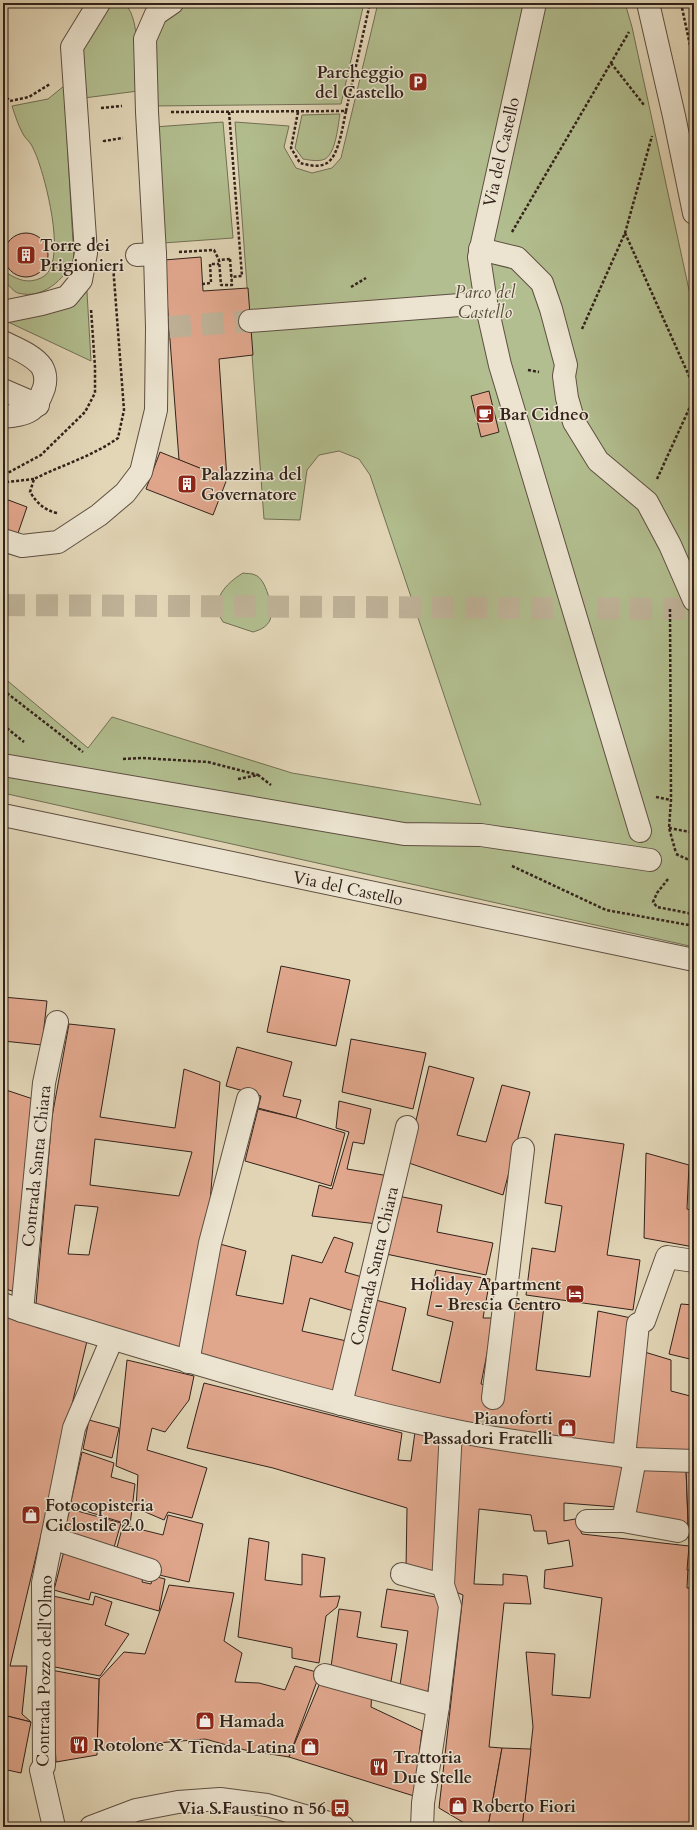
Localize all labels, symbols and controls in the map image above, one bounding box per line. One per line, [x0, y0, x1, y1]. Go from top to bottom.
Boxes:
place label: Parcheggio del Castello [315, 61, 404, 104]
parking icon: Parcheggio del Castello [407, 71, 429, 93]
street label: Via del Castello [478, 95, 525, 209]
place label: Torre dei Prigionieri [40, 234, 124, 277]
building icon: Torre dei Prigionieri [15, 244, 37, 266]
park label: Parco del Castello [455, 281, 516, 324]
cafe icon: Bar Cidneo [474, 403, 496, 425]
place label: Bar Cidneo [499, 403, 589, 426]
place label: Palazzina del Governatore [201, 463, 302, 506]
building icon: Palazzina del Governatore [176, 473, 198, 495]
street label: Via del Castello [291, 866, 405, 911]
street label: Contrada Santa Chiara [17, 1083, 56, 1248]
street label: Contrada Santa Chiara [345, 1184, 404, 1348]
place label: Holiday Apartment - Brescia Centro [410, 1273, 561, 1316]
hotel icon: Holiday Apartment - Brescia Centro [564, 1283, 586, 1305]
place label: Pianoforti Passadori Fratelli [423, 1407, 553, 1450]
shop icon: Pianoforti Passadori Fratelli [556, 1417, 578, 1439]
place label: Fotocopisteria Ciclostile 2.0 [45, 1494, 154, 1537]
shop icon: Fotocopisteria Ciclostile 2.0 [20, 1504, 42, 1526]
street label: Contrada Pozzo dell'Olmo [31, 1575, 58, 1767]
shop icon: Hamada [194, 1710, 216, 1732]
place label: Hamada [219, 1710, 285, 1733]
restaurant icon: Rotolone X [68, 1734, 90, 1756]
place label: Rotolone X [93, 1734, 184, 1757]
place label: Tienda Latina [188, 1736, 297, 1759]
shop icon: Tienda Latina [299, 1736, 321, 1758]
place label: Trattoria Due Stelle [393, 1746, 472, 1789]
restaurant icon: Trattoria Due Stelle [368, 1756, 390, 1778]
shop icon: Roberto Fiori [447, 1795, 469, 1817]
place label: Roberto Fiori [472, 1795, 576, 1818]
place label: Via S.Faustino n 56 [178, 1797, 326, 1820]
bus stop icon: Via S.Faustino n 56 [329, 1797, 351, 1819]

